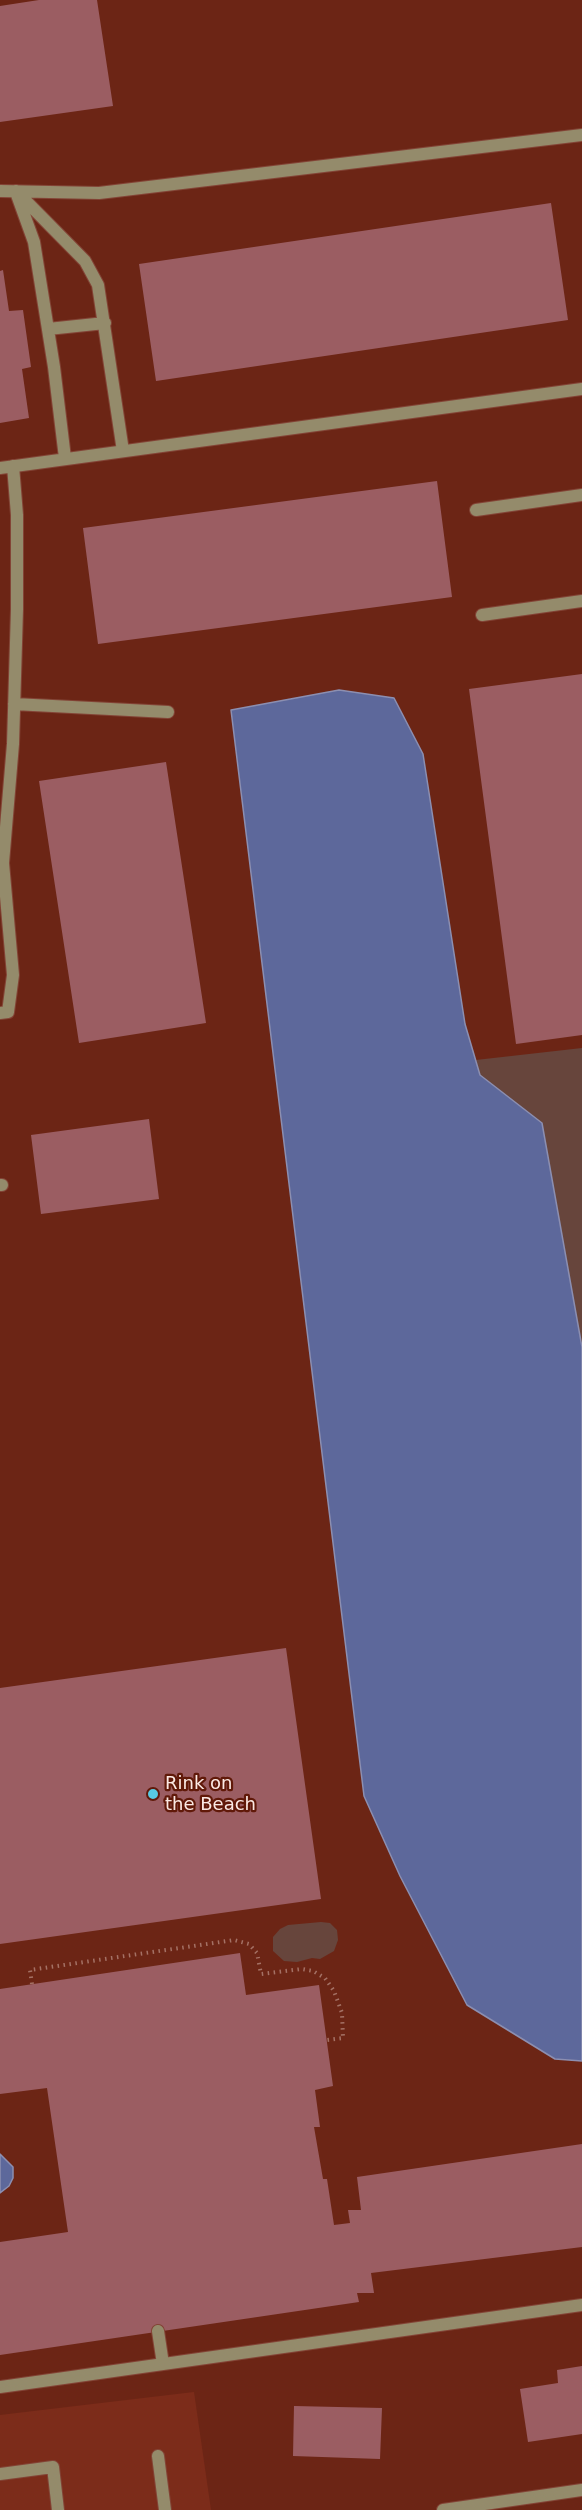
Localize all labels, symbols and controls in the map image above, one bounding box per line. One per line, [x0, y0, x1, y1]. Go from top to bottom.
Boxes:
place label: Rink on the Beach [165, 1773, 256, 1816]
marker: Rink on the Beach [146, 1787, 160, 1801]

